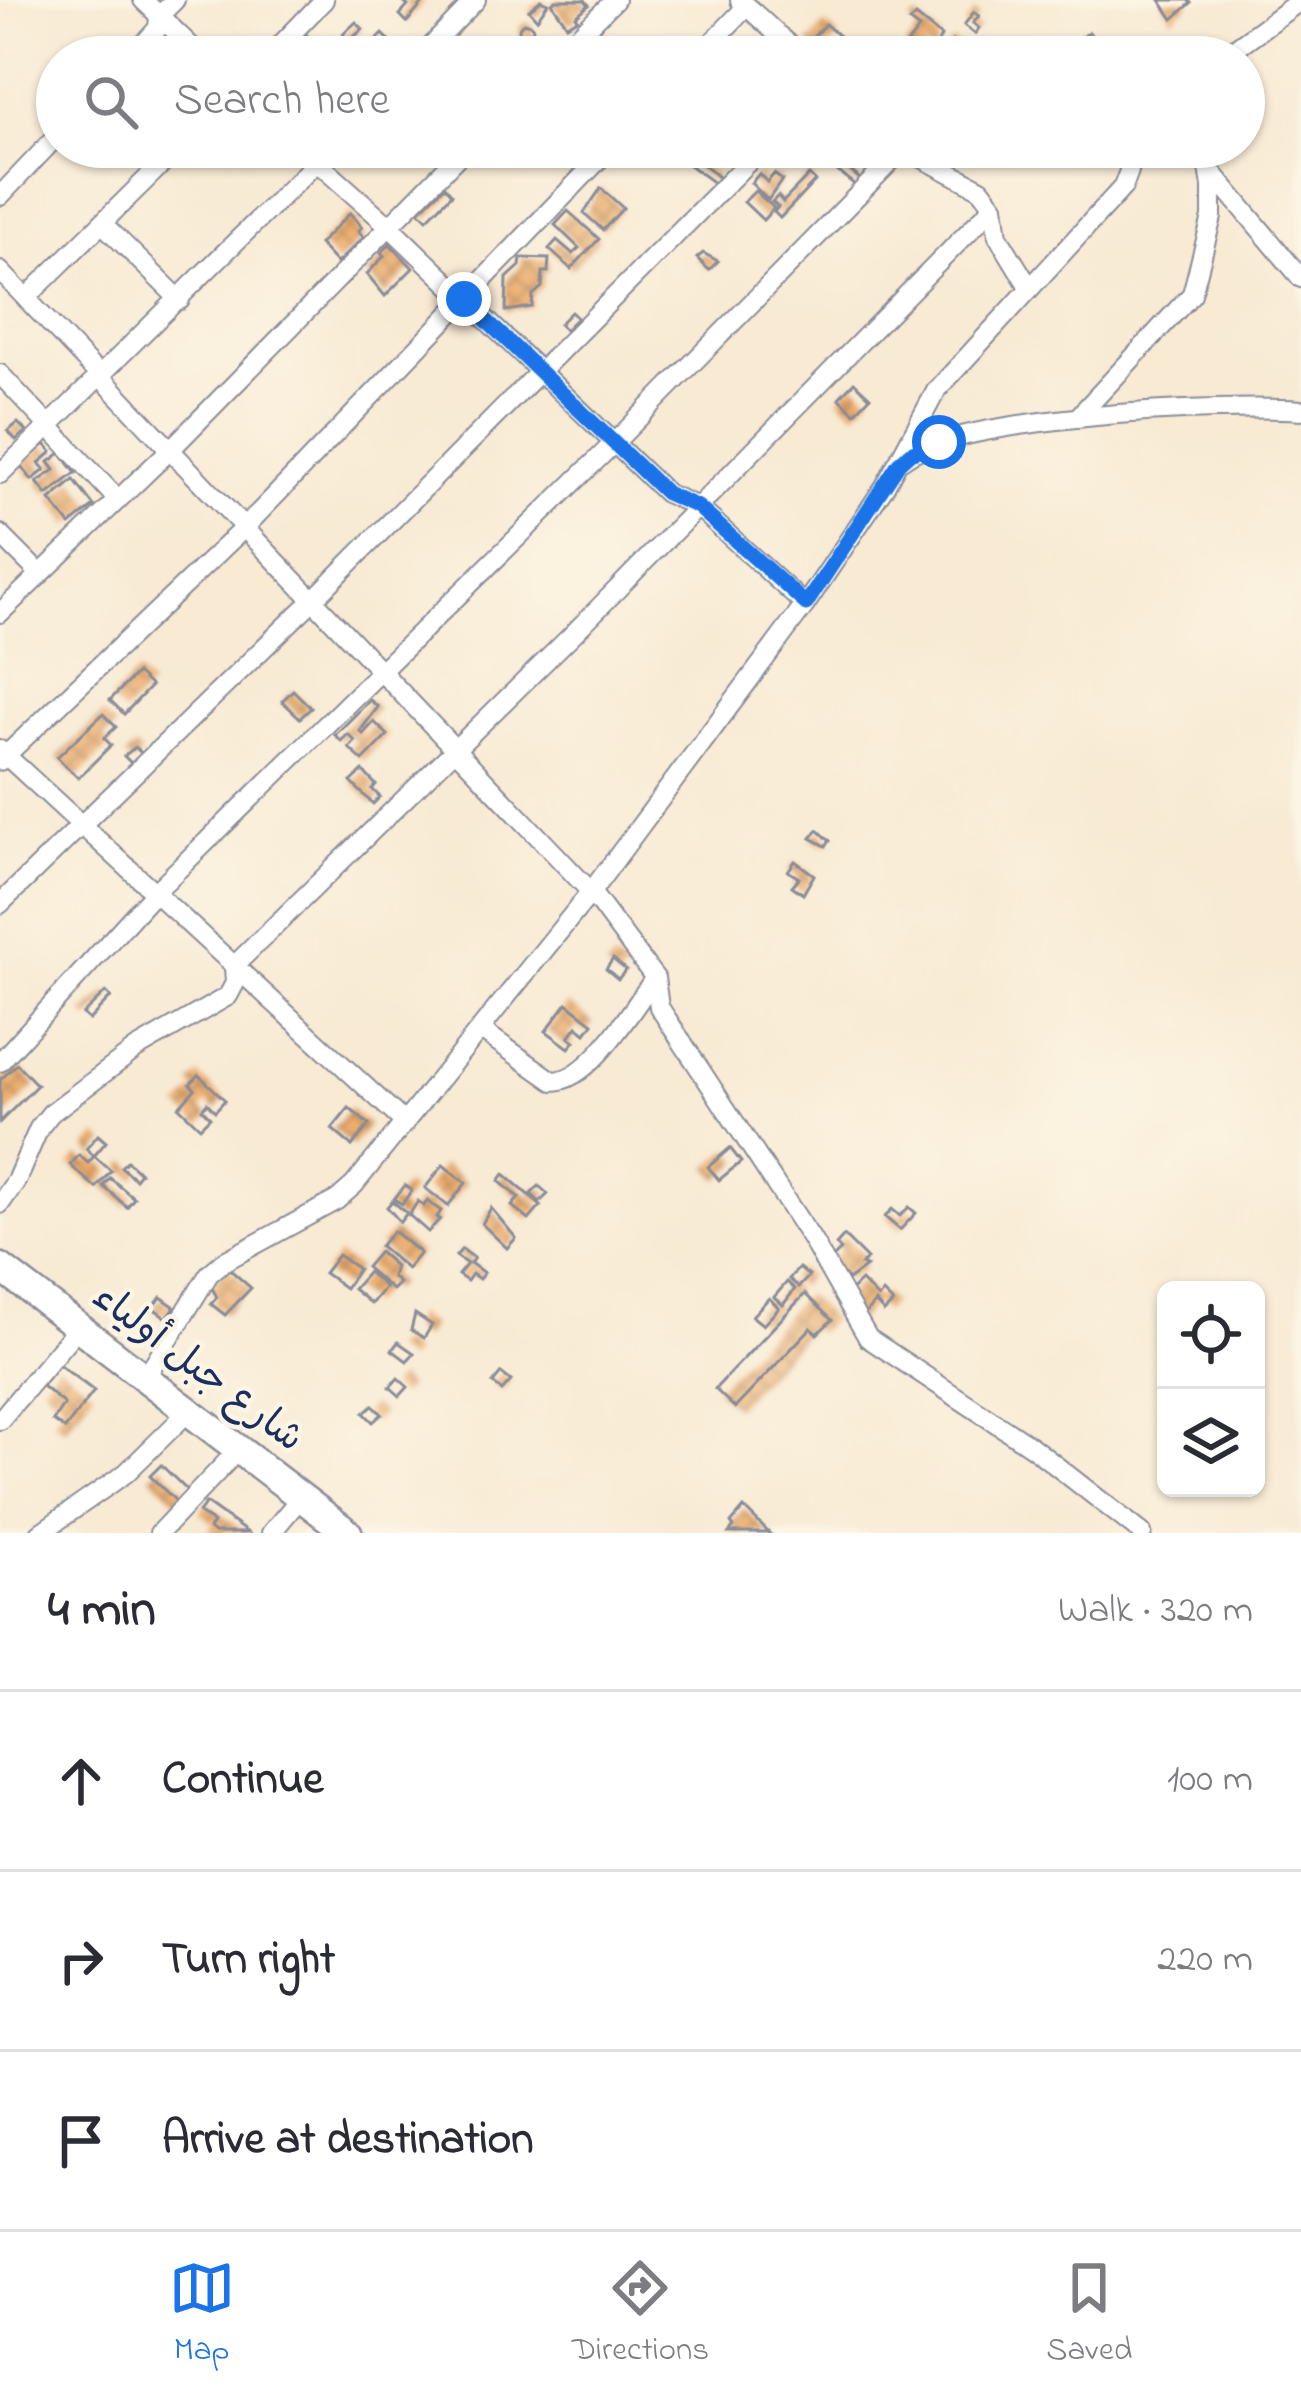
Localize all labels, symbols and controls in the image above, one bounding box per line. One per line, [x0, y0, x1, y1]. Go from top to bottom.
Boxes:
search box [36, 36, 1265, 168]
icon: search [78, 69, 144, 135]
text: Search here [174, 69, 390, 135]
route end [437, 272, 491, 326]
route start [912, 415, 966, 469]
street label: شارع جبل أولياء [79, 1270, 315, 1468]
map controls [1157, 1281, 1265, 1497]
button: locate [1157, 1281, 1265, 1389]
button: layers [1157, 1389, 1265, 1497]
text: 4 min [48, 1574, 156, 1649]
text: Walk · 320 m [1058, 1583, 1253, 1640]
icon: ahead [48, 1748, 114, 1814]
text: Continue [162, 1748, 323, 1814]
text: 100 m [1167, 1752, 1253, 1809]
icon: right [48, 1928, 114, 1994]
text: Turn right [162, 1928, 335, 1994]
text: 220 m [1157, 1932, 1253, 1989]
icon: arrive [48, 2108, 114, 2174]
text: Arrive at destination [162, 2108, 533, 2174]
tab: Map [169, 2255, 235, 2375]
tab: Directions [572, 2255, 709, 2375]
tab: Saved [1046, 2255, 1132, 2375]

